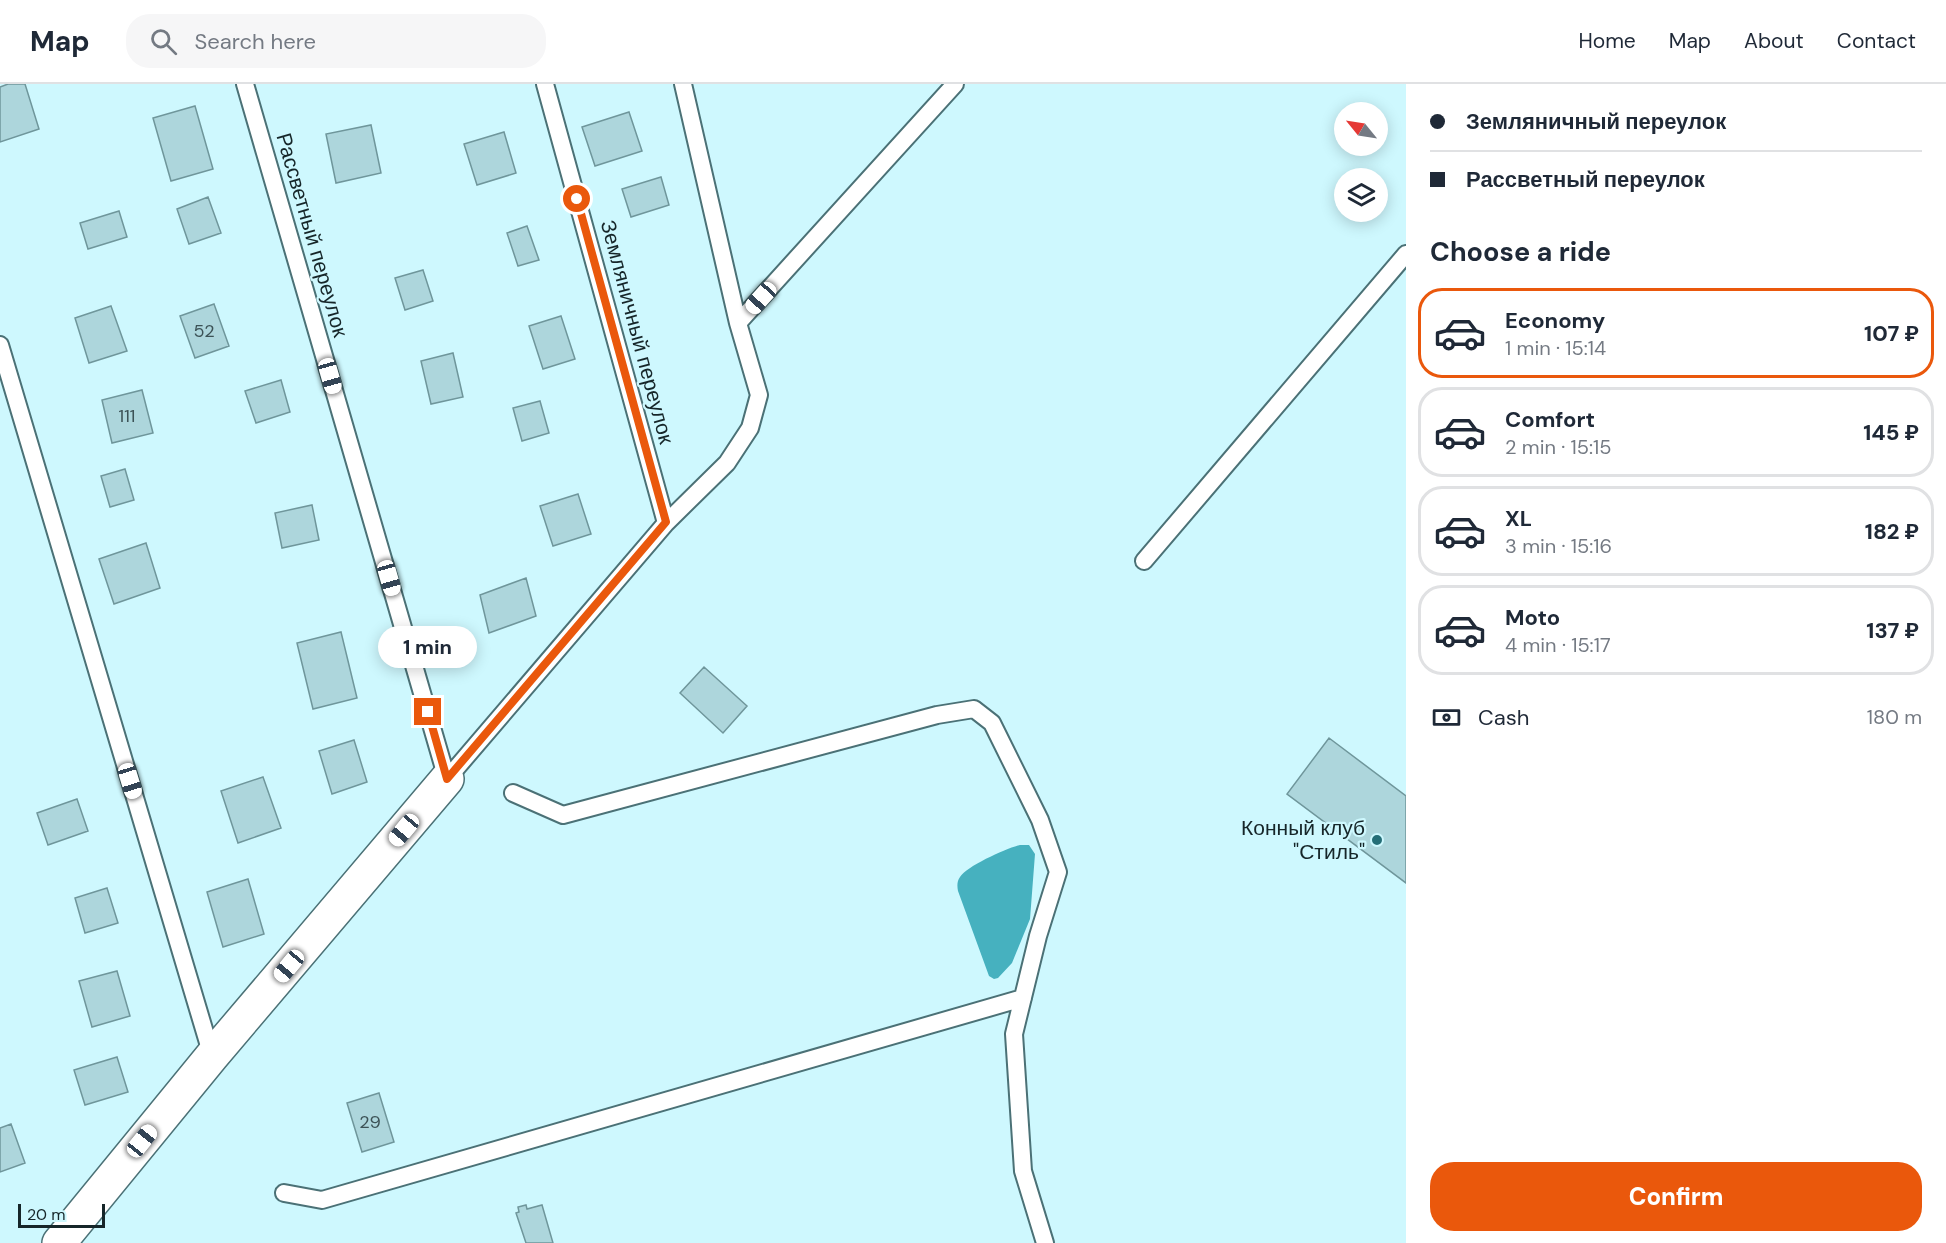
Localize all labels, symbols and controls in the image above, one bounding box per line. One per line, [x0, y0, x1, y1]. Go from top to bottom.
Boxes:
search box [126, 14, 546, 68]
text: Map [30, 23, 90, 60]
icon: search [147, 25, 180, 58]
text: Search here [195, 27, 316, 56]
text: Home [1578, 27, 1636, 55]
text: Map [1669, 27, 1711, 55]
text: About [1744, 27, 1804, 55]
text: Contact [1837, 27, 1916, 55]
north arrow [1334, 102, 1388, 156]
map controls [1334, 102, 1388, 222]
text: Земляничный переулок [1466, 107, 1726, 136]
street label: Рассветный переулок [269, 130, 355, 341]
text: Рассветный переулок [1466, 165, 1705, 194]
button: layers [1334, 168, 1388, 222]
route start [563, 185, 590, 212]
street label: Земляничный переулок [594, 217, 681, 448]
text: Choose a ride [1430, 234, 1611, 269]
car [742, 279, 780, 317]
icon: car [1433, 306, 1487, 360]
text: Economy [1505, 306, 1605, 335]
house number: 52 [193, 319, 215, 343]
text: 107 ₽ [1864, 319, 1919, 348]
text: 1 min · 15:14 [1505, 335, 1606, 361]
car [316, 356, 344, 396]
house number: 111 [119, 404, 135, 428]
icon: car [1433, 405, 1487, 459]
text: Comfort [1505, 405, 1595, 434]
text: 145 ₽ [1863, 418, 1919, 447]
text: 2 min · 15:15 [1505, 434, 1611, 460]
icon: car [1433, 504, 1487, 558]
text: XL [1505, 504, 1532, 533]
text: 182 ₽ [1865, 517, 1919, 546]
text: 3 min · 15:16 [1505, 533, 1612, 559]
car [375, 558, 403, 598]
icon: car [1433, 603, 1487, 657]
text: Moto [1505, 603, 1560, 632]
text: 137 ₽ [1866, 616, 1919, 645]
callout: 1 min [378, 625, 478, 667]
text: 4 min · 15:17 [1505, 632, 1611, 658]
text: 1 min [403, 634, 452, 660]
route end [414, 698, 441, 725]
icon: cash [1430, 701, 1463, 734]
text: Cash [1478, 703, 1529, 732]
text: 180 m [1867, 704, 1922, 730]
car [116, 761, 144, 801]
car [386, 810, 422, 850]
place label: Конный клуб "Стиль" [1241, 814, 1365, 866]
marker: Конный клуб "Стиль" [1370, 833, 1384, 847]
car [271, 946, 307, 986]
house number: 29 [359, 1110, 381, 1134]
car [124, 1121, 160, 1161]
button: Confirm [1430, 1162, 1922, 1231]
scale bar [18, 1201, 105, 1228]
text: 20 m [27, 1204, 66, 1225]

